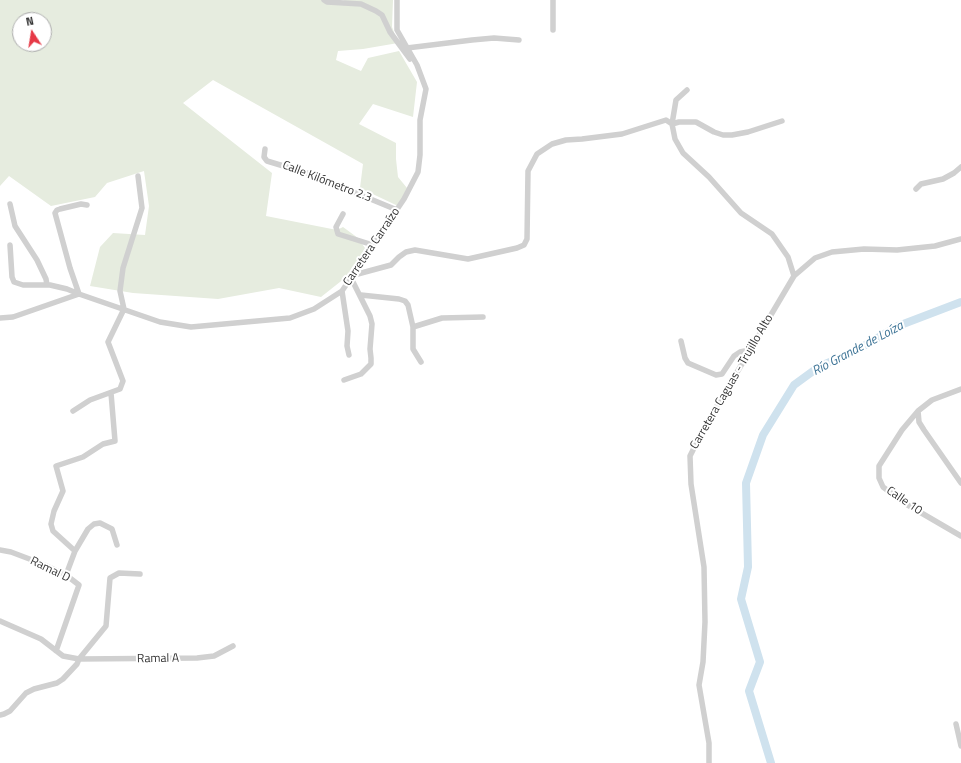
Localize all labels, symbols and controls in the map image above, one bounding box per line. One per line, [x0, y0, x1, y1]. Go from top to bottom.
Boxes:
north arrow [12, 12, 52, 52]
text: N [24, 13, 35, 30]
street label: Calle Kilómetro 2.3 [280, 158, 374, 206]
street label: Carretera Carraízo [341, 205, 403, 289]
street label: Carretera Caguas - Trujillo Alto [687, 312, 777, 452]
water label: Río Grande de Loíza [810, 318, 906, 380]
street label: Calle 10 [883, 484, 925, 518]
street label: Ramal D [28, 554, 72, 586]
street label: Ramal A [137, 651, 179, 667]

